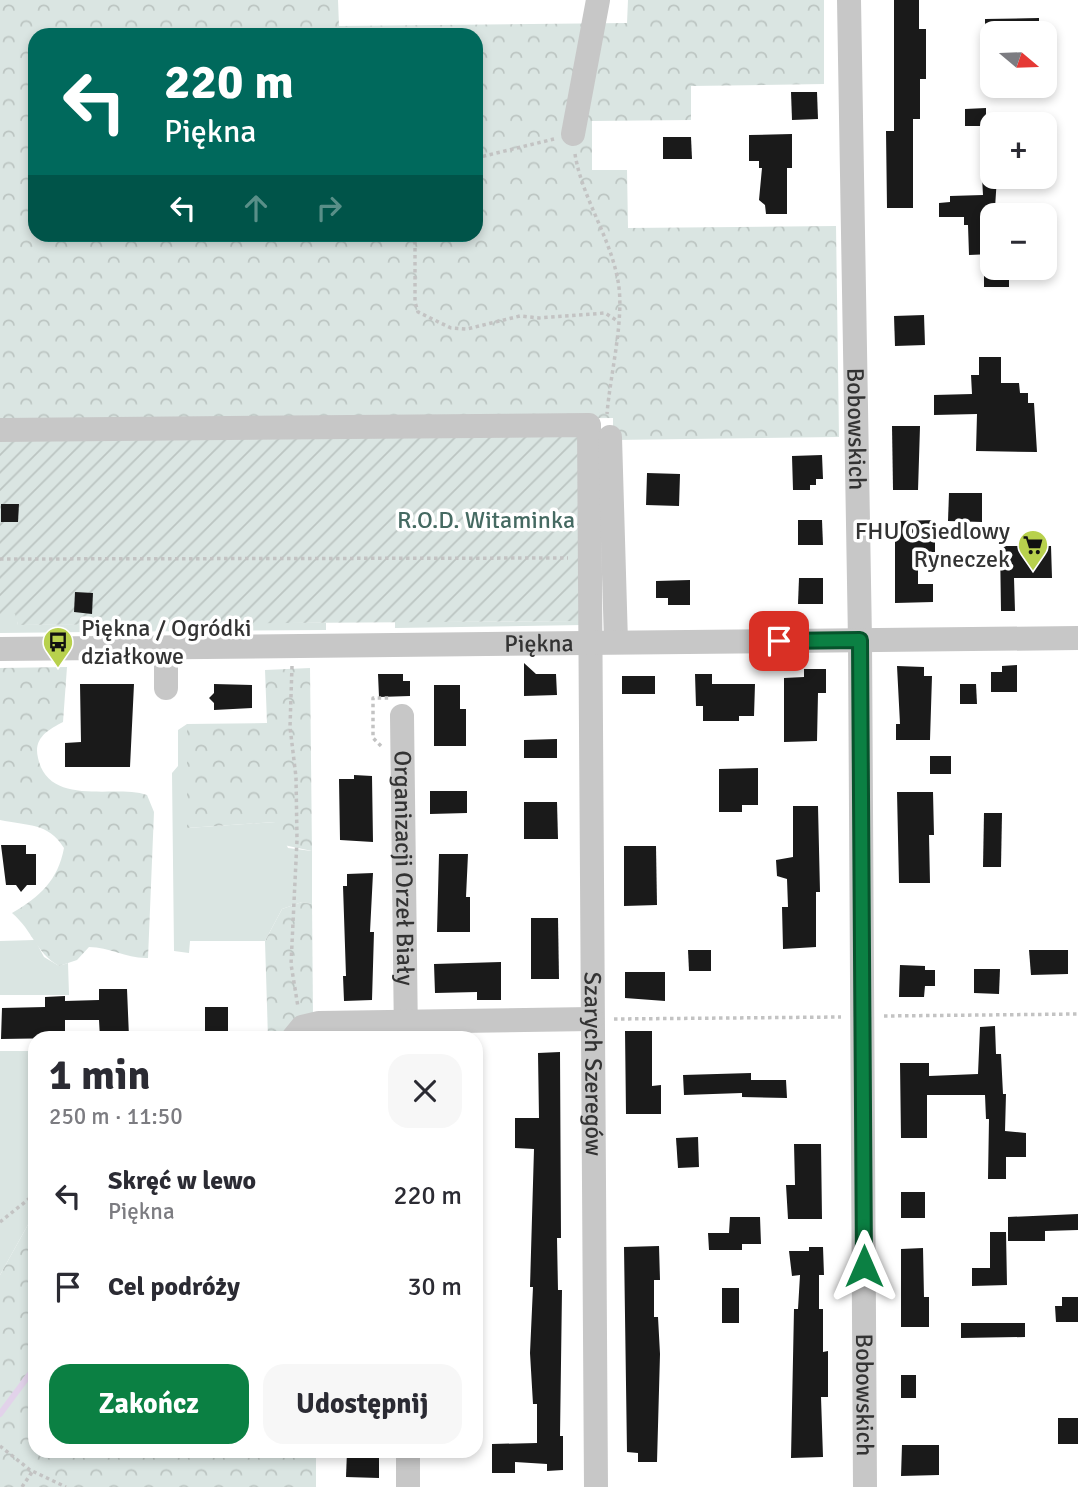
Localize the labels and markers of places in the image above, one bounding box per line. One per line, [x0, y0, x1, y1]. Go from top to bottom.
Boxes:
place label: FHU Osiedlowy Ryneczek [855, 516, 1010, 574]
supermarket icon: FHU Osiedlowy Ryneczek [1016, 528, 1050, 572]
pin [749, 611, 809, 671]
place label: Piękna / Ogródki działkowe [81, 613, 252, 671]
bus stop icon: Piękna / Ogródki działkowe [41, 625, 75, 669]

